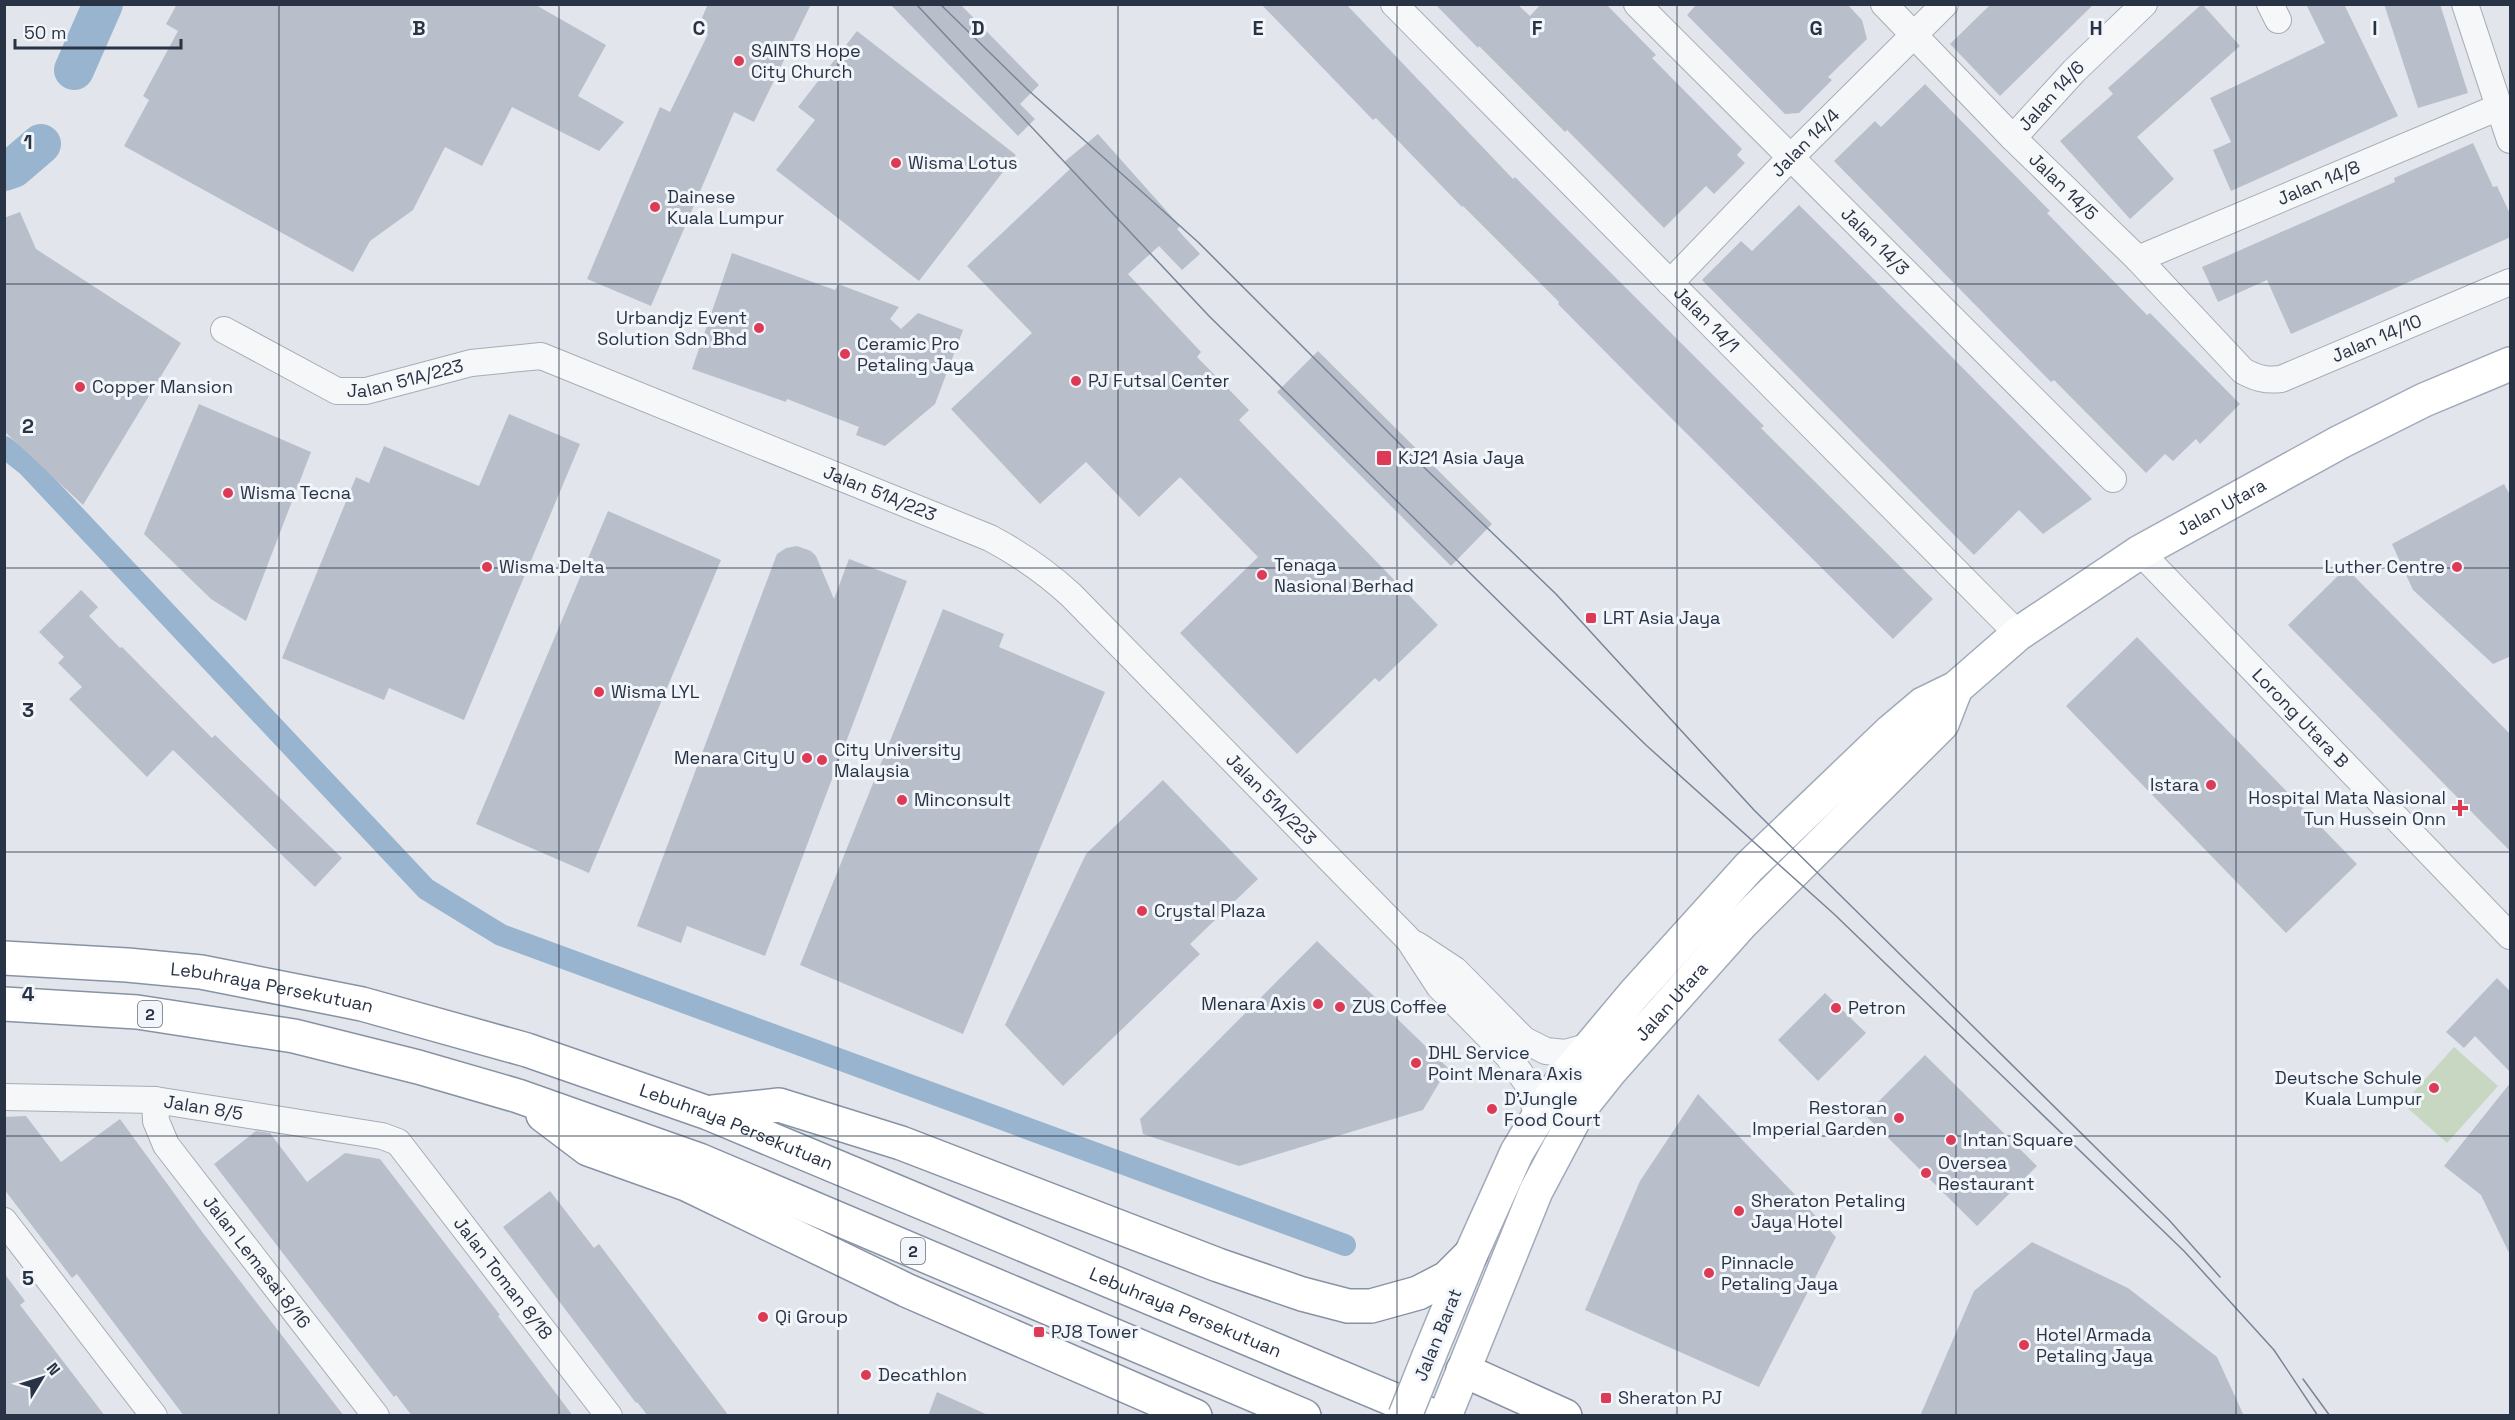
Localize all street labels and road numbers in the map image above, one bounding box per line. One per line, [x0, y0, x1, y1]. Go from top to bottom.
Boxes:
street label: Jalan 14/6 [2013, 55, 2089, 136]
street label: Jalan 14/4 [1766, 103, 1844, 182]
street label: Jalan 14/5 [2024, 148, 2103, 225]
street label: Jalan 14/8 [2274, 155, 2363, 210]
street label: Jalan 14/3 [1836, 202, 1914, 280]
street label: Jalan 14/1 [1669, 281, 1745, 357]
street label: Jalan 14/10 [2328, 309, 2425, 367]
street label: Jalan 51A/223 [347, 354, 466, 402]
street label: Jalan 51A/223 [820, 460, 940, 526]
street label: Jalan Utara [2173, 473, 2270, 541]
street label: Lorong Utara B [2247, 663, 2354, 773]
street label: Jalan 51A/223 [1221, 748, 1321, 850]
street label: Lebuhraya Persekutuan [170, 957, 376, 1018]
street label: Jalan Utara [1630, 957, 1713, 1046]
road number: 2 [138, 1001, 162, 1027]
street label: Lebuhraya Persekutuan [637, 1078, 837, 1175]
street label: Jalan 8/5 [162, 1090, 245, 1125]
street label: Jalan Lemasai 8/16 [198, 1190, 316, 1333]
street label: Jalan Toman 8/18 [449, 1212, 558, 1344]
road number: 2 [901, 1238, 925, 1264]
street label: Lebuhraya Persekutuan [1086, 1262, 1285, 1362]
street label: Jalan Barat [1409, 1285, 1467, 1384]

